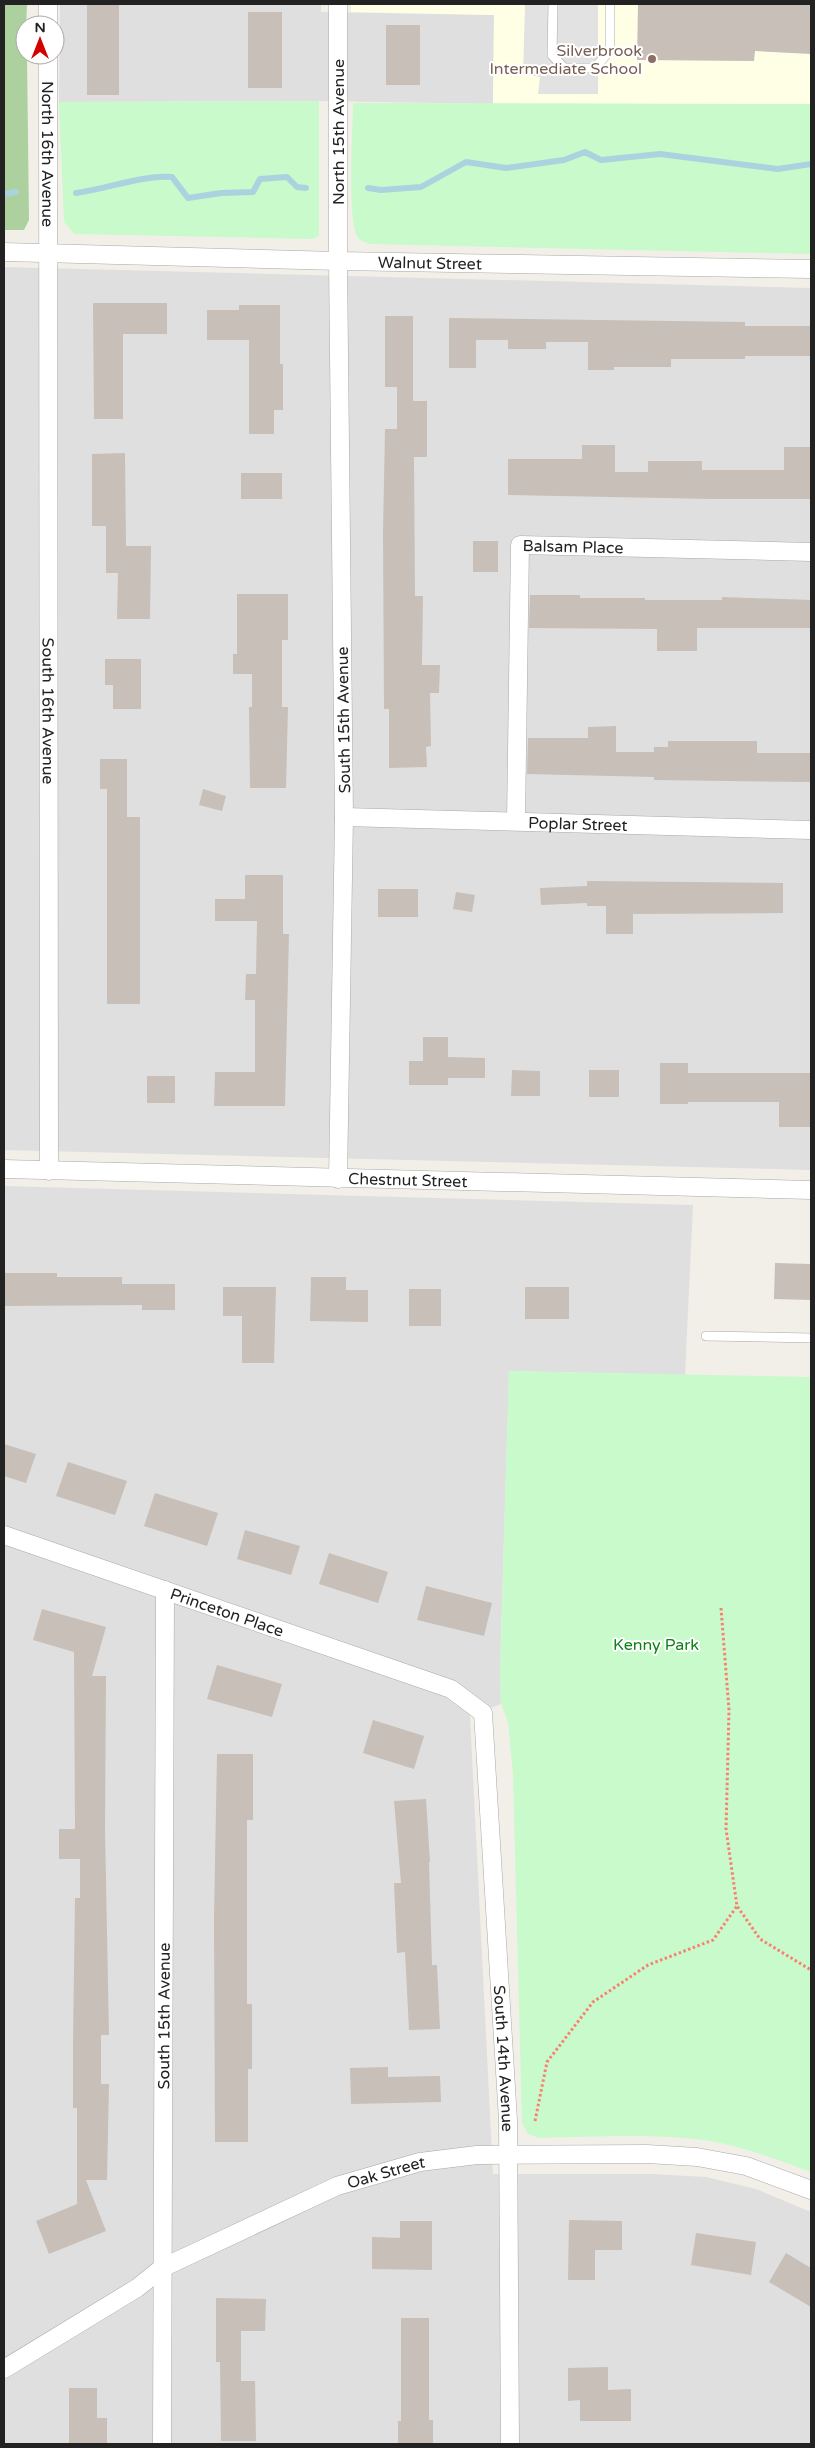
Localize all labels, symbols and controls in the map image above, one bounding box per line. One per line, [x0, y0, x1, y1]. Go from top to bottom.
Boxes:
north arrow [15, 15, 65, 65]
text: N [34, 19, 46, 36]
place label: Silverbrook Intermediate School [489, 41, 642, 79]
marker: Silverbrook Intermediate School [646, 53, 658, 65]
street label: North 15th Avenue [329, 59, 349, 205]
street label: North 16th Avenue [37, 81, 57, 227]
street label: Walnut Street [378, 253, 482, 274]
street label: Balsam Place [522, 536, 624, 558]
street label: South 16th Avenue [38, 638, 58, 784]
street label: South 15th Avenue [333, 646, 355, 794]
street label: Poplar Street [528, 813, 628, 836]
street label: Chestnut Street [348, 1169, 468, 1192]
street label: Princeton Place [167, 1584, 286, 1642]
park label: Kenny Park [613, 1635, 699, 1655]
street label: South 15th Avenue [154, 1943, 175, 2089]
street label: South 14th Avenue [489, 1985, 517, 2132]
street label: Oak Street [345, 2152, 426, 2194]

